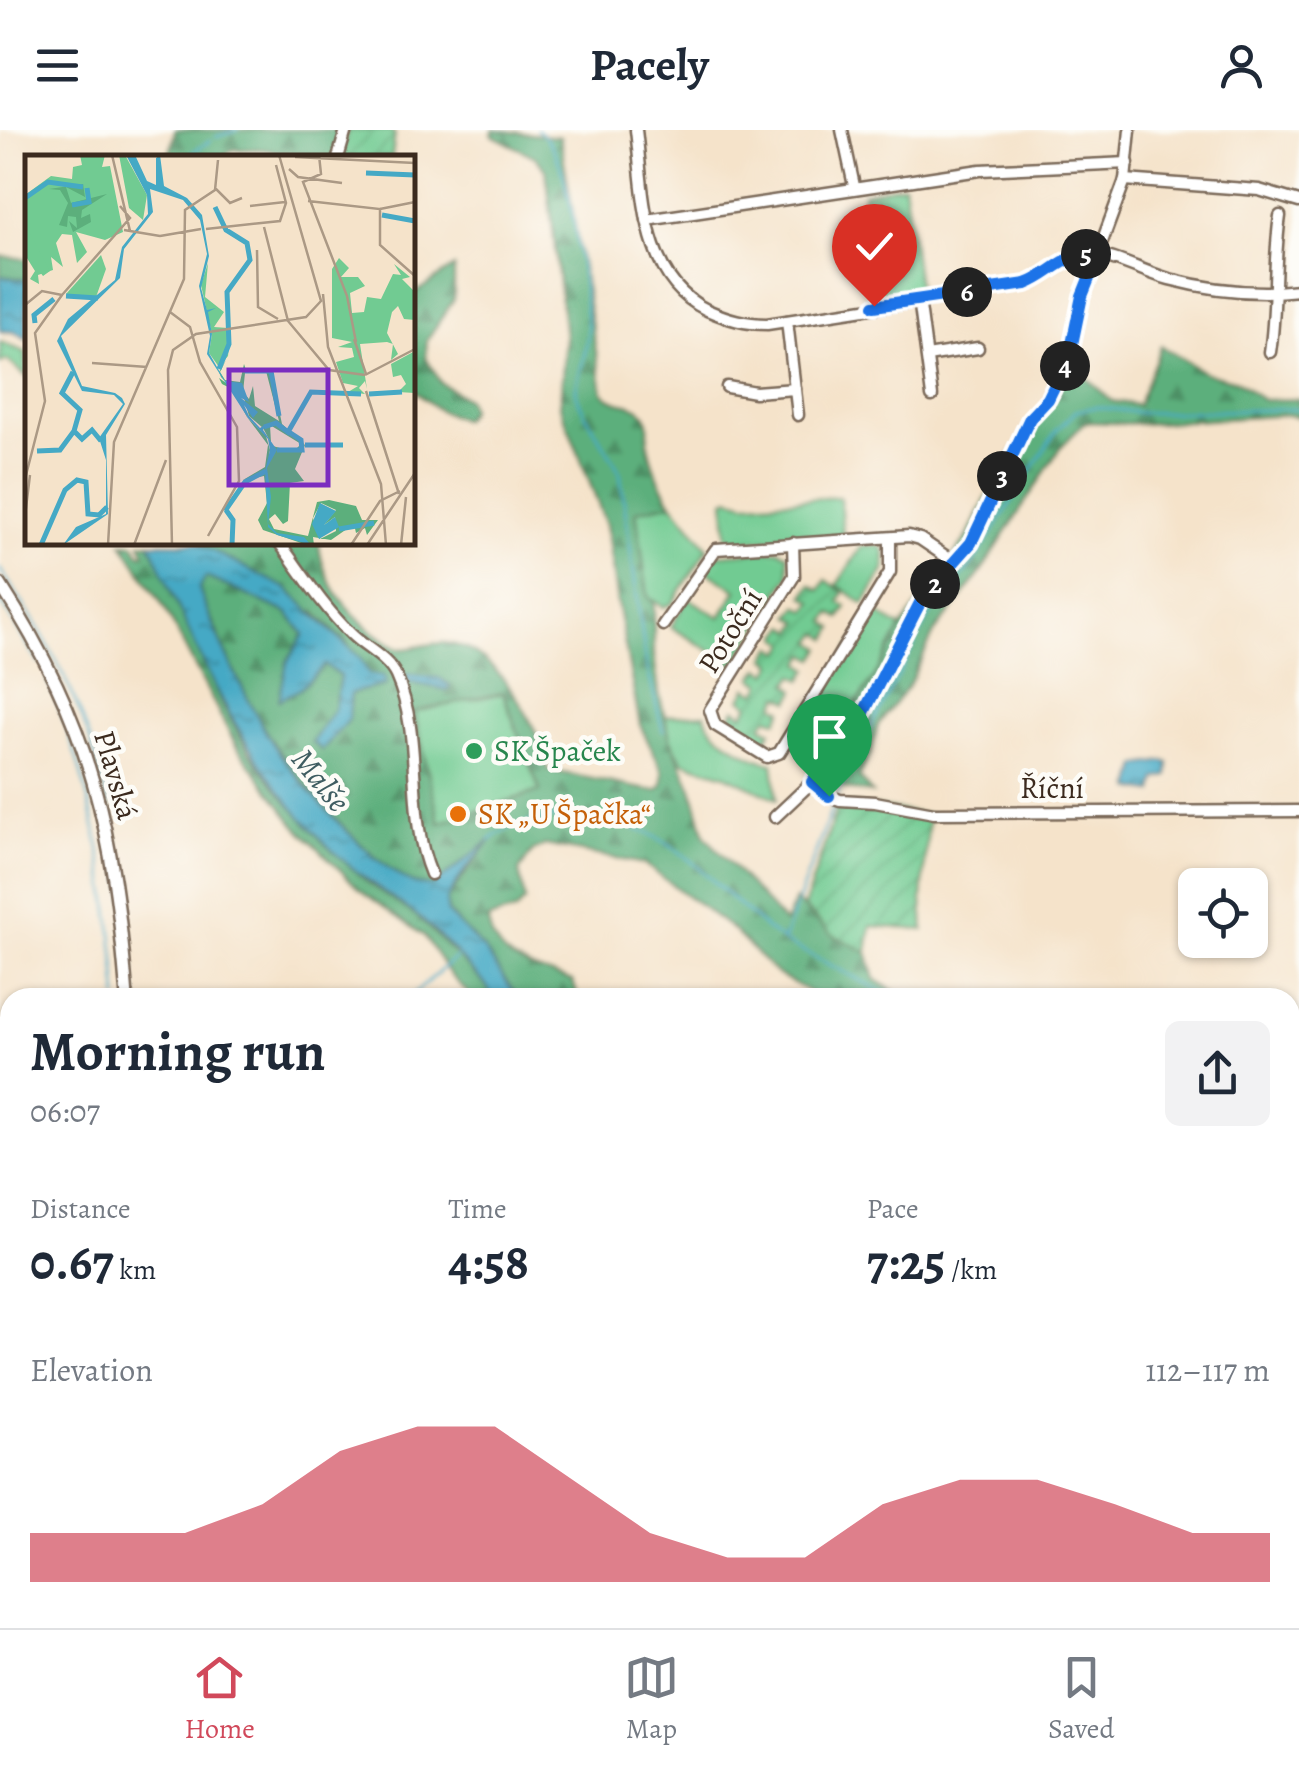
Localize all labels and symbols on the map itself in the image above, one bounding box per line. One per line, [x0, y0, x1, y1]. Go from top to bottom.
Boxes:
inset map [25, 155, 415, 545]
pin [832, 204, 917, 307]
pin: 5 [1061, 229, 1111, 279]
pin: 6 [942, 267, 992, 317]
pin: 4 [1040, 341, 1090, 391]
pin: 3 [977, 451, 1027, 501]
pin: 2 [910, 559, 960, 609]
street label: Potoční [689, 581, 771, 681]
pin [787, 694, 872, 797]
street label: Plavská [84, 726, 148, 824]
place label: SK Špaček [494, 731, 621, 771]
water label: Malše [282, 739, 360, 821]
marker: SK Špaček [463, 740, 485, 762]
street label: Říční [1020, 768, 1084, 808]
place label: SK „U Špačka“ [478, 794, 651, 834]
marker: SK „U Špačka“ [447, 803, 469, 825]

